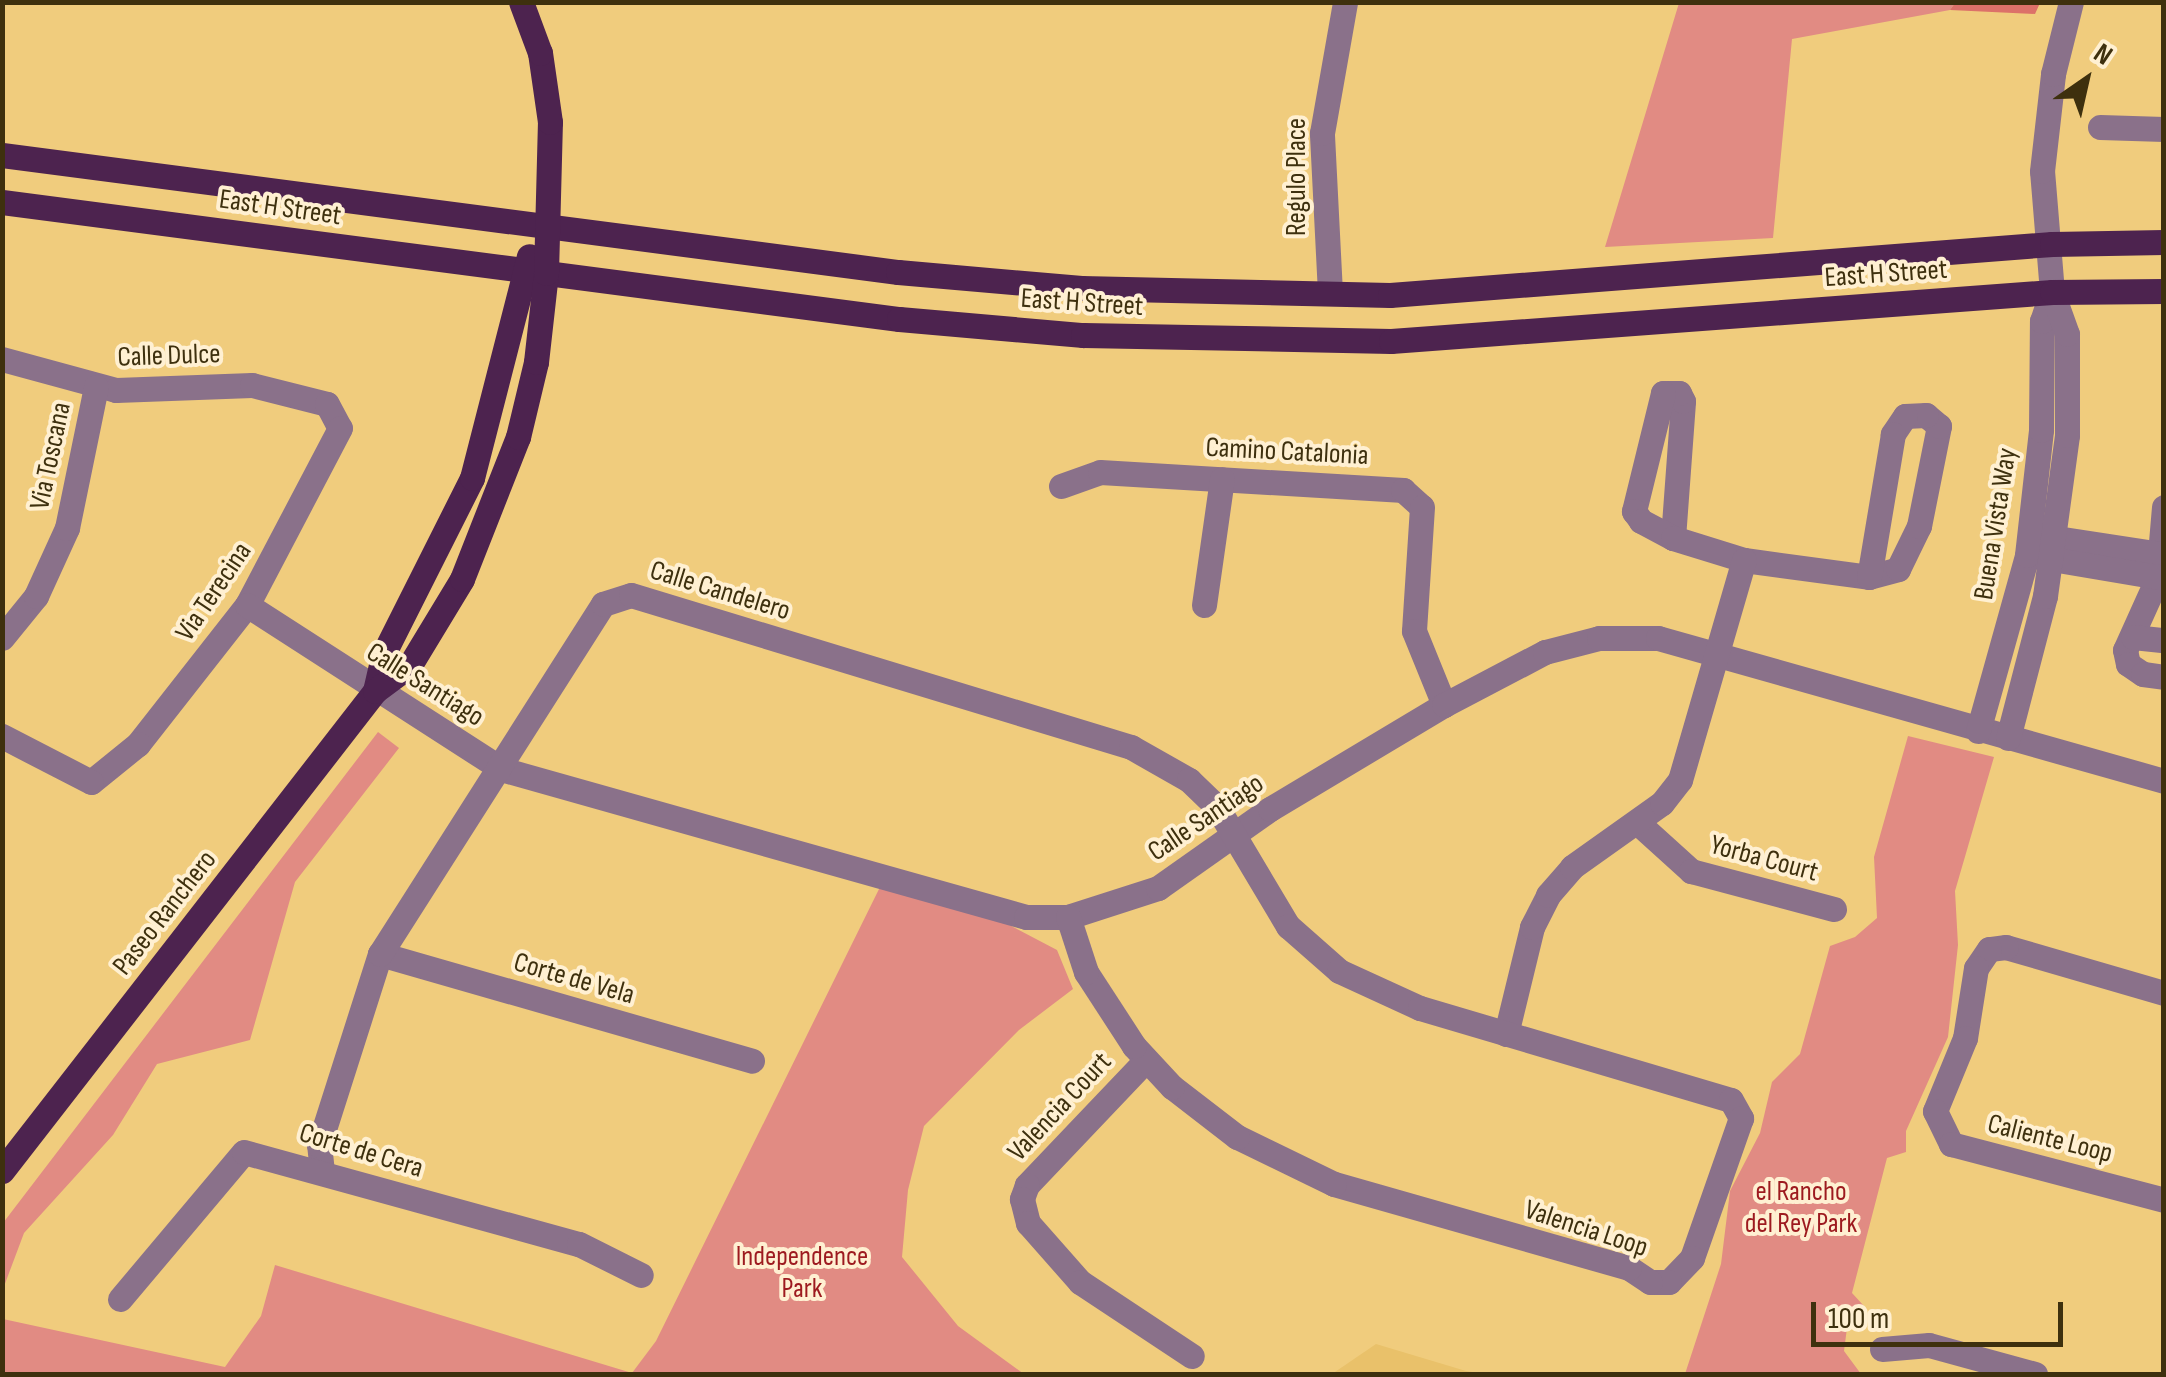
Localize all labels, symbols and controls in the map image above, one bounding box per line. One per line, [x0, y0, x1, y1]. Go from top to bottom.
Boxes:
north arrow [2036, 30, 2136, 130]
text: N [2088, 37, 2118, 73]
street label: Regulo Place [1280, 118, 1314, 236]
street label: East H Street [217, 183, 343, 233]
street label: East H Street [1824, 253, 1948, 295]
street label: East H Street [1020, 282, 1144, 324]
street label: Calle Dulce [117, 337, 221, 375]
street label: Via Toscana [23, 399, 79, 513]
street label: Camino Catalonia [1205, 431, 1369, 473]
street label: Buena Vista Way [1967, 446, 2025, 602]
street label: Via Terecina [169, 536, 259, 648]
street label: Calle Candelero [646, 554, 794, 628]
street label: Calle Santiago [360, 636, 490, 734]
street label: Calle Santiago [1142, 767, 1270, 869]
street label: Yorba Court [1706, 828, 1822, 890]
street label: Paseo Ranchero [106, 844, 224, 982]
street label: Corte de Vela [510, 946, 638, 1012]
street label: Valencia Court [1001, 1046, 1119, 1168]
street label: Caliente Loop [1984, 1107, 2116, 1171]
street label: Corte de Cera [295, 1116, 427, 1186]
park label: el Rancho del Rey Park [1745, 1175, 1857, 1241]
street label: Valencia Loop [1520, 1193, 1652, 1265]
park label: Independence Park [736, 1240, 868, 1306]
scale bar [1816, 1282, 2068, 1344]
text: 100 m [1828, 1301, 1889, 1337]

